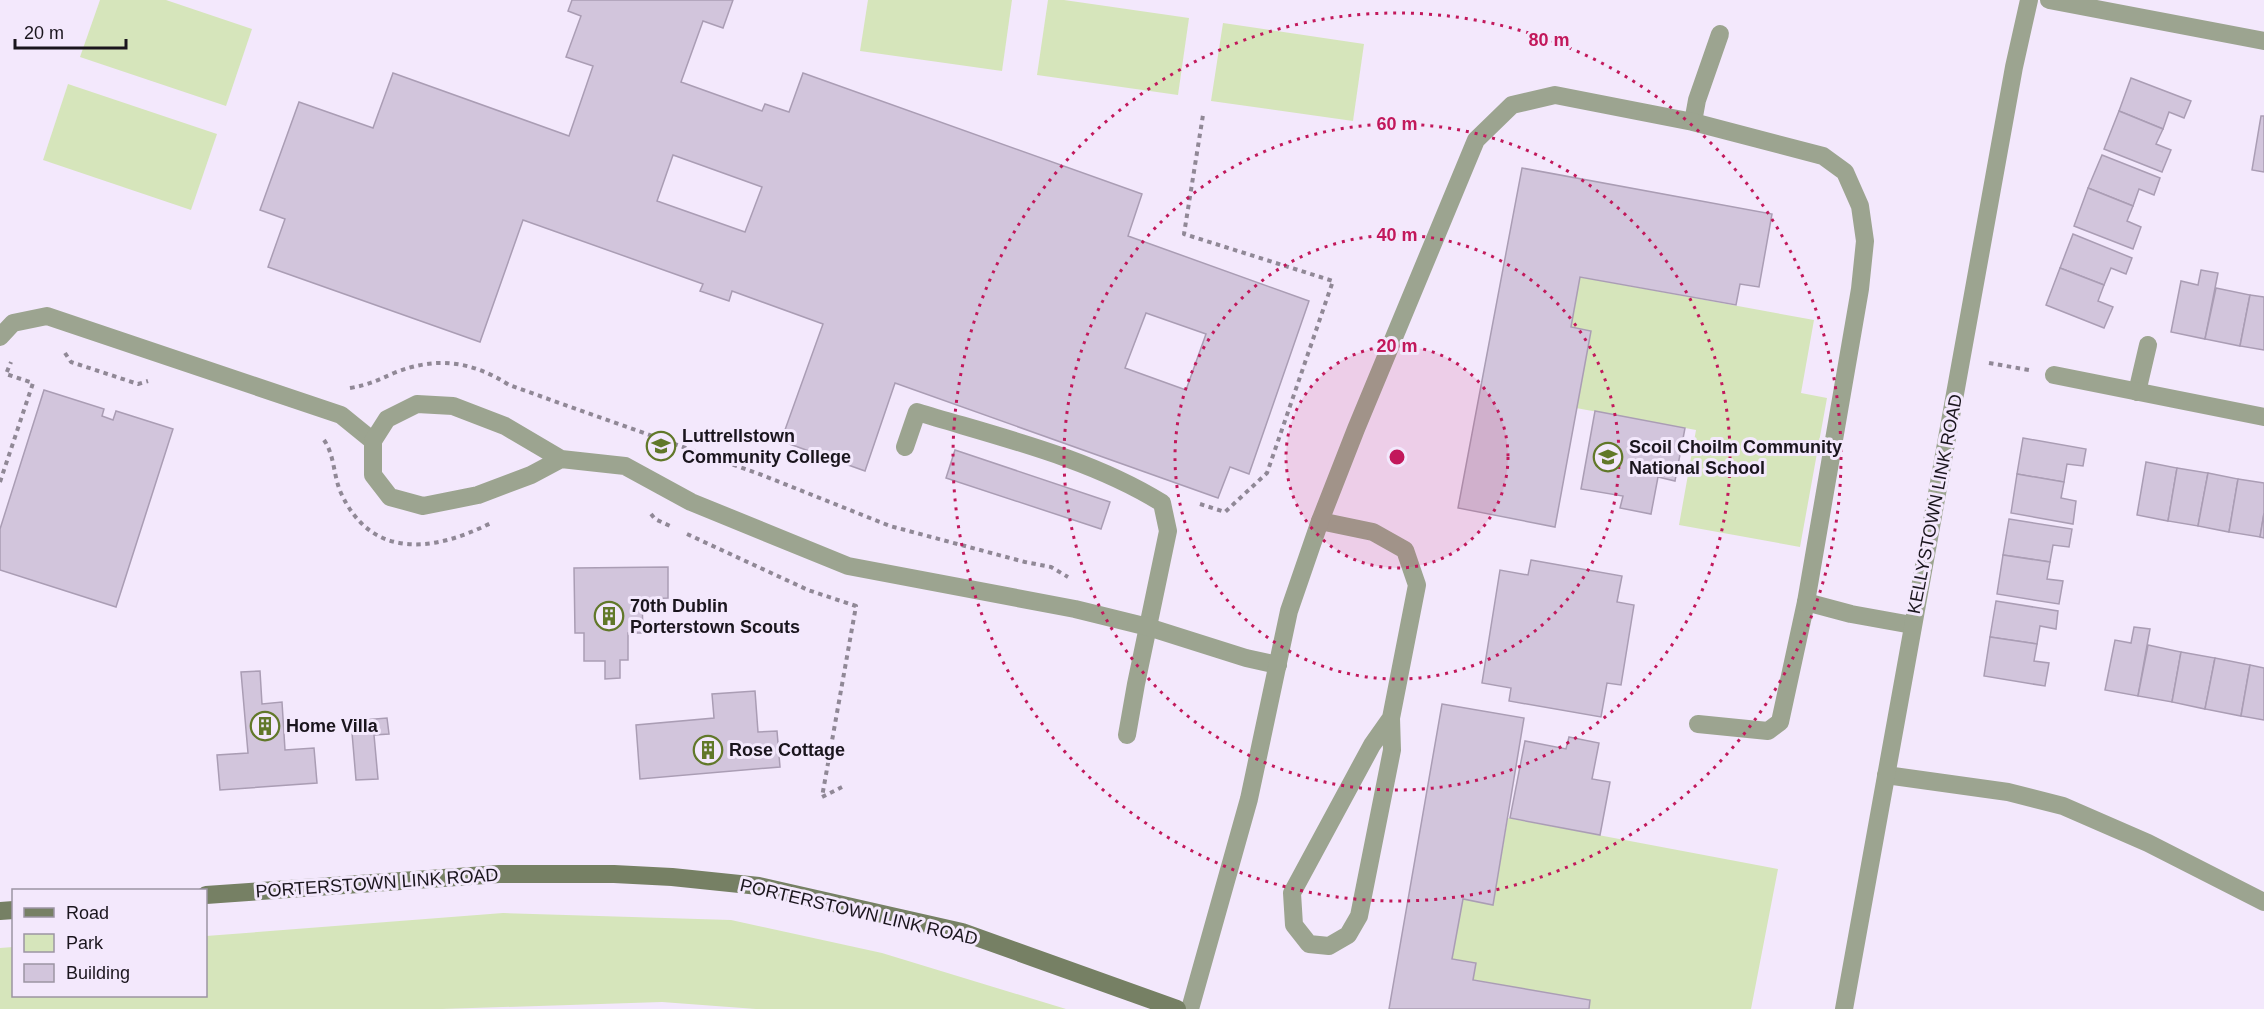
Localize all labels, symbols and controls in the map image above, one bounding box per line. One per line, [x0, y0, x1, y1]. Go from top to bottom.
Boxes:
scale bar [15, 12, 126, 50]
text: 20 m [24, 23, 64, 43]
text: 80 m [1528, 30, 1570, 50]
text: 60 m [1376, 114, 1418, 134]
text: 40 m [1376, 225, 1418, 245]
text: 20 m [1376, 336, 1418, 356]
street label: KELLYSTOWN LINK ROAD [1904, 392, 1966, 616]
place label: Luttrellstown Community College [682, 426, 851, 467]
school or university icon: Luttrellstown Community College [645, 430, 677, 462]
place label: Scoil Choilm Community National School [1629, 437, 1842, 478]
school or university icon: Scoil Choilm Community National School [1592, 441, 1624, 473]
centre of rings [1387, 447, 1407, 467]
place label: 70th Dublin Porterstown Scouts [630, 596, 800, 637]
building icon: 70th Dublin Porterstown Scouts [593, 600, 625, 632]
building icon: Home Villa [249, 710, 281, 742]
place label: Home Villa [286, 716, 379, 736]
building icon: Rose Cottage [692, 734, 724, 766]
place label: Rose Cottage [729, 740, 845, 760]
street label: PORTERSTOWN LINK ROAD [255, 865, 499, 901]
street label: PORTERSTOWN LINK ROAD [738, 875, 980, 949]
legend [12, 889, 207, 997]
text: Road [66, 903, 109, 923]
text: Park [66, 933, 104, 953]
text: Building [66, 963, 130, 983]

